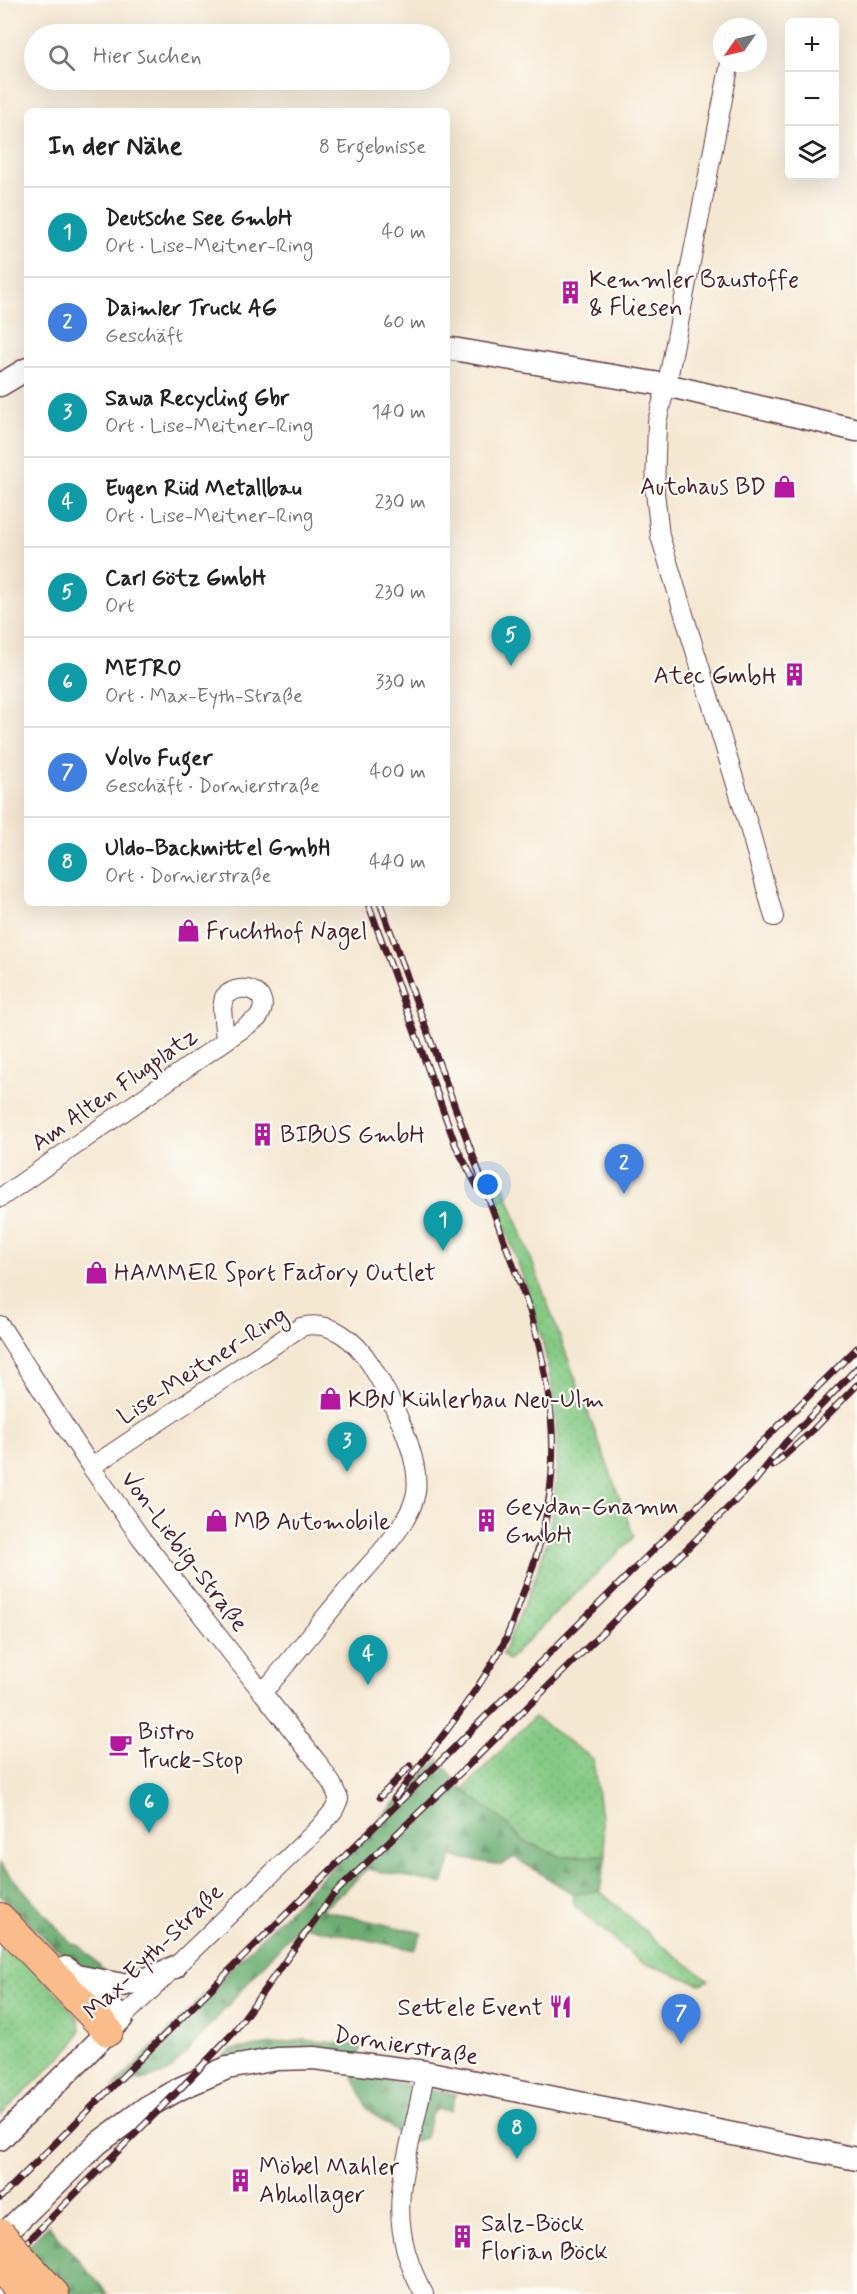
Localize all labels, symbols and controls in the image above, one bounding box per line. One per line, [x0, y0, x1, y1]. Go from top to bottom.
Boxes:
north arrow [713, 18, 767, 72]
map controls [785, 18, 839, 180]
button: + [785, 18, 839, 72]
search box [24, 24, 450, 90]
icon: search [45, 41, 78, 74]
text: Hier suchen [93, 43, 202, 71]
button: − [785, 72, 839, 126]
button: layers [785, 126, 839, 180]
text: In der Nähe [48, 130, 182, 164]
text: 8 Ergebnisse [319, 134, 426, 161]
text: Deutsche See GmbH [105, 205, 292, 233]
text: 1 [63, 219, 72, 246]
text: 40 m [382, 219, 426, 246]
text: Ort · Lise-Meitner-Ring [105, 233, 313, 260]
place label: Kemmler Baustoffe & Fliesen [589, 265, 799, 324]
building icon: Kemmler Baustoffe & Fliesen [558, 280, 584, 306]
text: Daimler Truck AG [105, 295, 277, 323]
text: 2 [63, 309, 72, 336]
text: 60 m [383, 309, 426, 336]
text: Geschäft [105, 323, 183, 350]
text: Sawa Recycling Gbr [105, 385, 289, 413]
text: 3 [63, 399, 72, 426]
text: 140 m [372, 399, 426, 426]
text: Ort · Lise-Meitner-Ring [105, 413, 313, 440]
place label: Autohaus BD [640, 472, 766, 503]
shop icon: Autohaus BD [771, 473, 797, 499]
text: Eugen Rüd Metallbau [105, 475, 302, 503]
text: 4 [62, 489, 73, 516]
text: 230 m [374, 489, 426, 516]
text: Ort · Lise-Meitner-Ring [105, 503, 313, 530]
text: Carl Götz GmbH [105, 565, 266, 593]
text: 5 [62, 579, 74, 606]
text: 230 m [374, 579, 426, 606]
text: Ort [105, 593, 134, 620]
pin: 5 [492, 616, 530, 666]
text: METRO [105, 655, 182, 683]
place label: Atec GmbH [653, 661, 777, 692]
building icon: Atec GmbH [782, 662, 808, 688]
text: 6 [62, 669, 73, 696]
text: 330 m [375, 669, 426, 696]
text: Ort · Max-Eyth-Straße [105, 683, 303, 710]
text: Volvo Fuger [105, 745, 212, 773]
text: 7 [61, 759, 74, 786]
text: 400 m [370, 759, 426, 786]
text: Geschäft · Dornierstraße [105, 773, 320, 800]
text: Uldo-Backmittel GmbH [105, 835, 330, 863]
text: 8 [62, 849, 73, 876]
text: 440 m [369, 849, 426, 876]
text: Ort · Dornierstraße [105, 863, 271, 890]
place label: Fruchthof Nagel [206, 917, 368, 950]
shop icon: Fruchthof Nagel [175, 918, 201, 944]
street label: Am Alten Flugplatz [26, 1021, 204, 1159]
place label: BIBUS GmbH [280, 1120, 425, 1151]
building icon: BIBUS GmbH [249, 1121, 275, 1147]
pin: 2 [604, 1144, 644, 1194]
your location [473, 1170, 502, 1199]
pin: 1 [424, 1202, 462, 1251]
place label: HAMMER Sport Factory Outlet [114, 1258, 436, 1289]
shop icon: HAMMER Sport Factory Outlet [83, 1259, 109, 1285]
street label: Lise-Meitner-Ring [112, 1300, 295, 1434]
place label: KBN Kühlerbau Neu-Ulm [348, 1385, 605, 1416]
shop icon: KBN Kühlerbau Neu-Ulm [317, 1386, 343, 1412]
pin: 3 [328, 1422, 366, 1472]
street label: Von-Liebig-Straße [112, 1465, 255, 1640]
place label: Geydan-Gnamm GmbH [505, 1492, 679, 1551]
place label: MB Automobile [234, 1507, 391, 1538]
building icon: Geydan-Gnamm GmbH [474, 1507, 500, 1533]
shop icon: MB Automobile [203, 1508, 229, 1534]
pin: 4 [348, 1636, 388, 1685]
place label: Bistro Truck-Stop [138, 1717, 243, 1776]
cafe icon: Bistro Truck-Stop [107, 1732, 133, 1758]
pin: 6 [130, 1784, 168, 1833]
street label: Max-Eyth-Straße [77, 1877, 231, 2027]
place label: Settele Event [398, 1993, 543, 2024]
restaurant icon: Settele Event [548, 1994, 574, 2020]
pin: 7 [662, 1994, 700, 2044]
street label: Dornierstraße [331, 2020, 480, 2073]
pin: 8 [498, 2110, 536, 2159]
place label: Möbel Mahler Abhollager [259, 2152, 399, 2213]
building icon: Möbel Mahler Abhollager [228, 2167, 254, 2193]
place label: Salz-Böck Florian Böck [481, 2209, 608, 2268]
building icon: Salz-Böck Florian Böck [450, 2224, 476, 2250]

